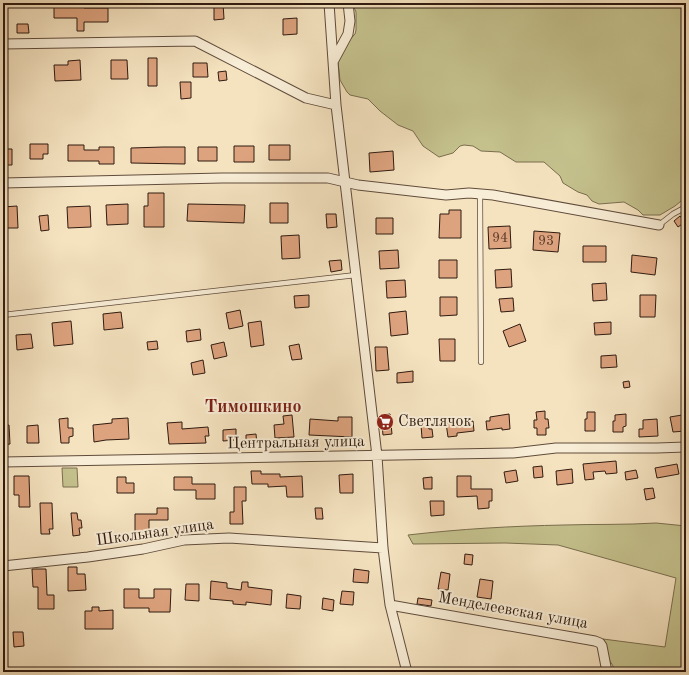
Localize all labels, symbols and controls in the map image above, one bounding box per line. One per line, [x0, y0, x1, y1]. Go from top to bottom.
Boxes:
house number: 94 [492, 231, 508, 245]
house number: 93 [538, 234, 554, 248]
district label: Тимошкино [204, 398, 302, 416]
supermarket icon: Светлячок [375, 412, 395, 432]
place label: Светлячок [398, 414, 471, 430]
street label: Центральная улица [227, 434, 365, 452]
street label: Школьная улица [95, 517, 215, 549]
street label: Менделеевская улица [437, 590, 589, 632]

